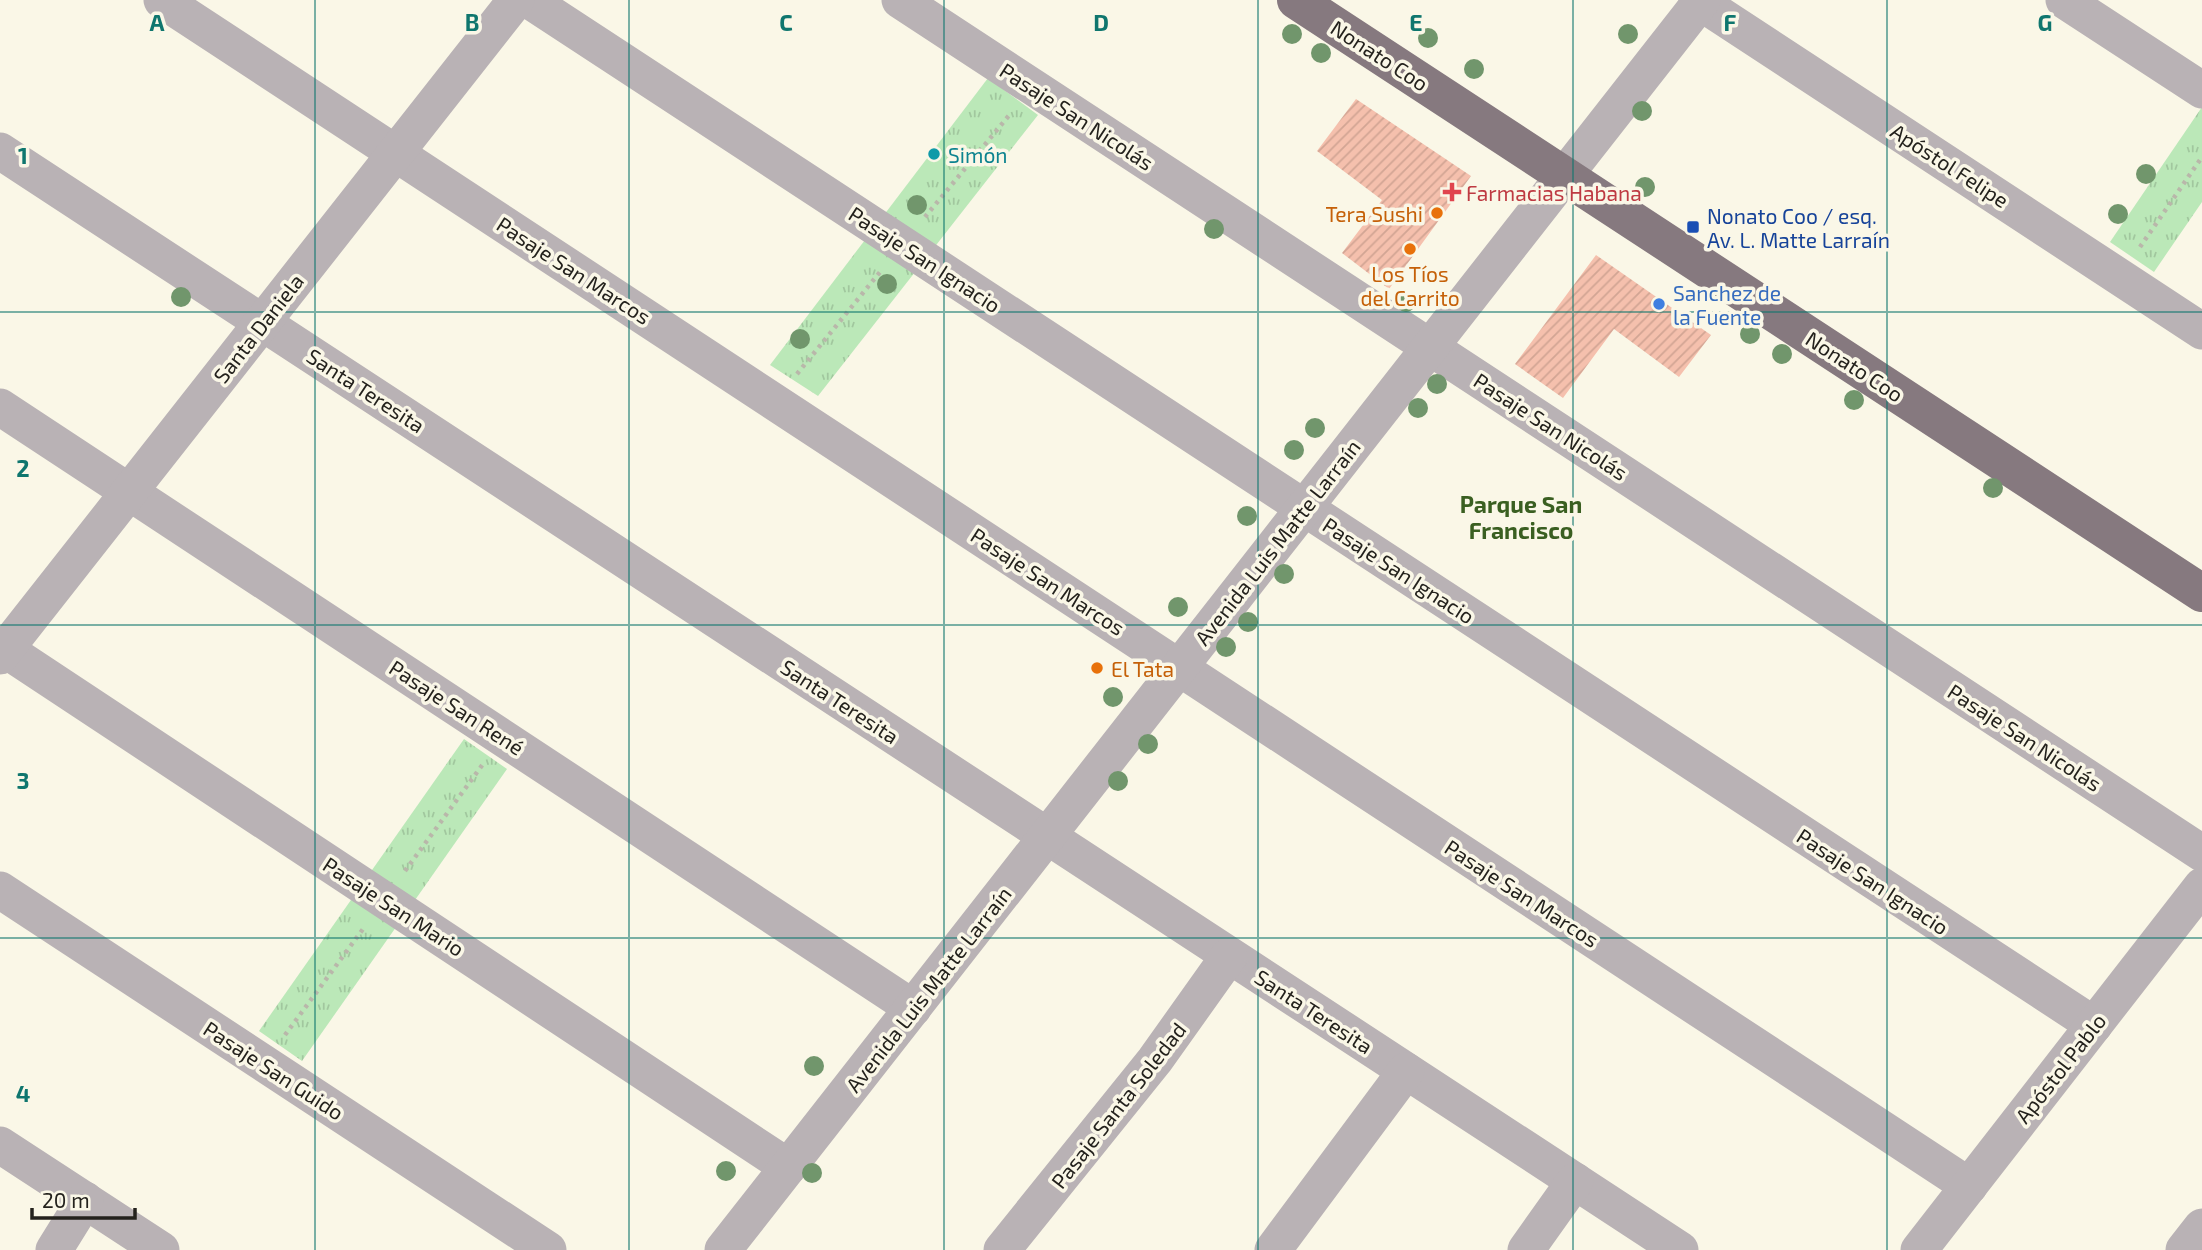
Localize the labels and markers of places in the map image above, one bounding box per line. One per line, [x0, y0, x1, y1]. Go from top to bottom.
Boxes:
place label: Simón [948, 142, 1008, 167]
marker: Simón [926, 146, 942, 162]
place label: Farmacias Habana [1466, 180, 1642, 205]
marker: Farmacias Habana [1444, 184, 1460, 200]
place label: Tera Sushi [1325, 201, 1423, 226]
place label: Nonato Coo / esq. Av. L. Matte Larraín [1707, 203, 1890, 252]
marker: Tera Sushi [1429, 205, 1445, 221]
marker: Nonato Coo / esq. Av. L. Matte Larraín [1685, 219, 1701, 235]
marker: Los Tíos del Carrito [1402, 241, 1418, 257]
place label: Los Tíos del Carrito [1360, 261, 1460, 310]
place label: Sanchez de la Fuente [1673, 280, 1781, 329]
marker: Sanchez de la Fuente [1651, 296, 1667, 312]
place label: El Tata [1111, 656, 1174, 681]
marker: El Tata [1089, 660, 1105, 676]

